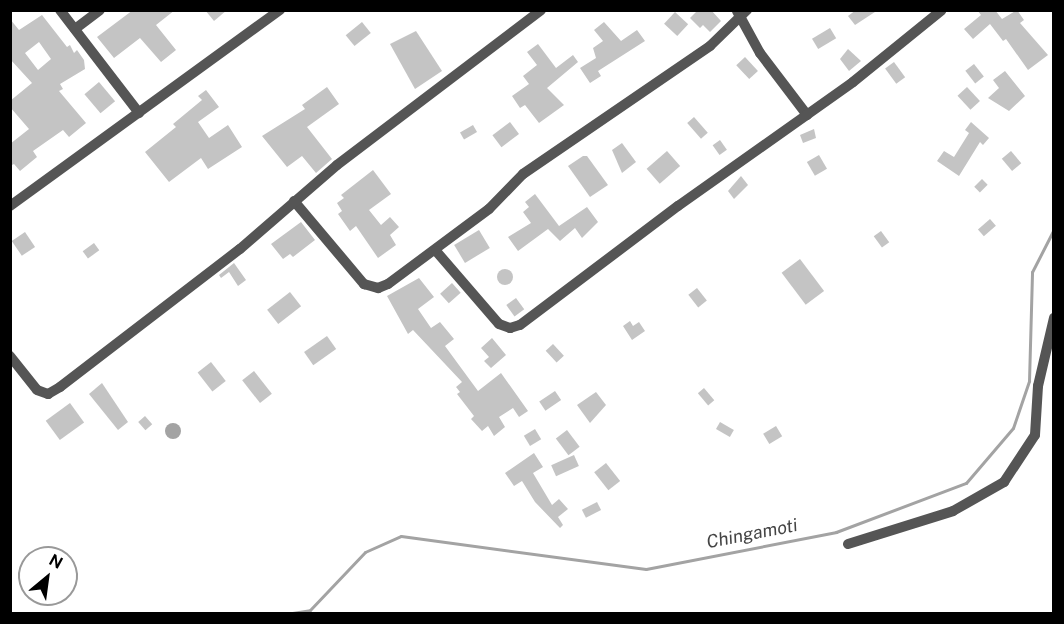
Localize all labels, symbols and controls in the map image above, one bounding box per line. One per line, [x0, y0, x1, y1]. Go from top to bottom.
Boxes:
water label: Chingamoti [705, 515, 799, 553]
north arrow [18, 546, 78, 606]
text: N [46, 550, 66, 573]

